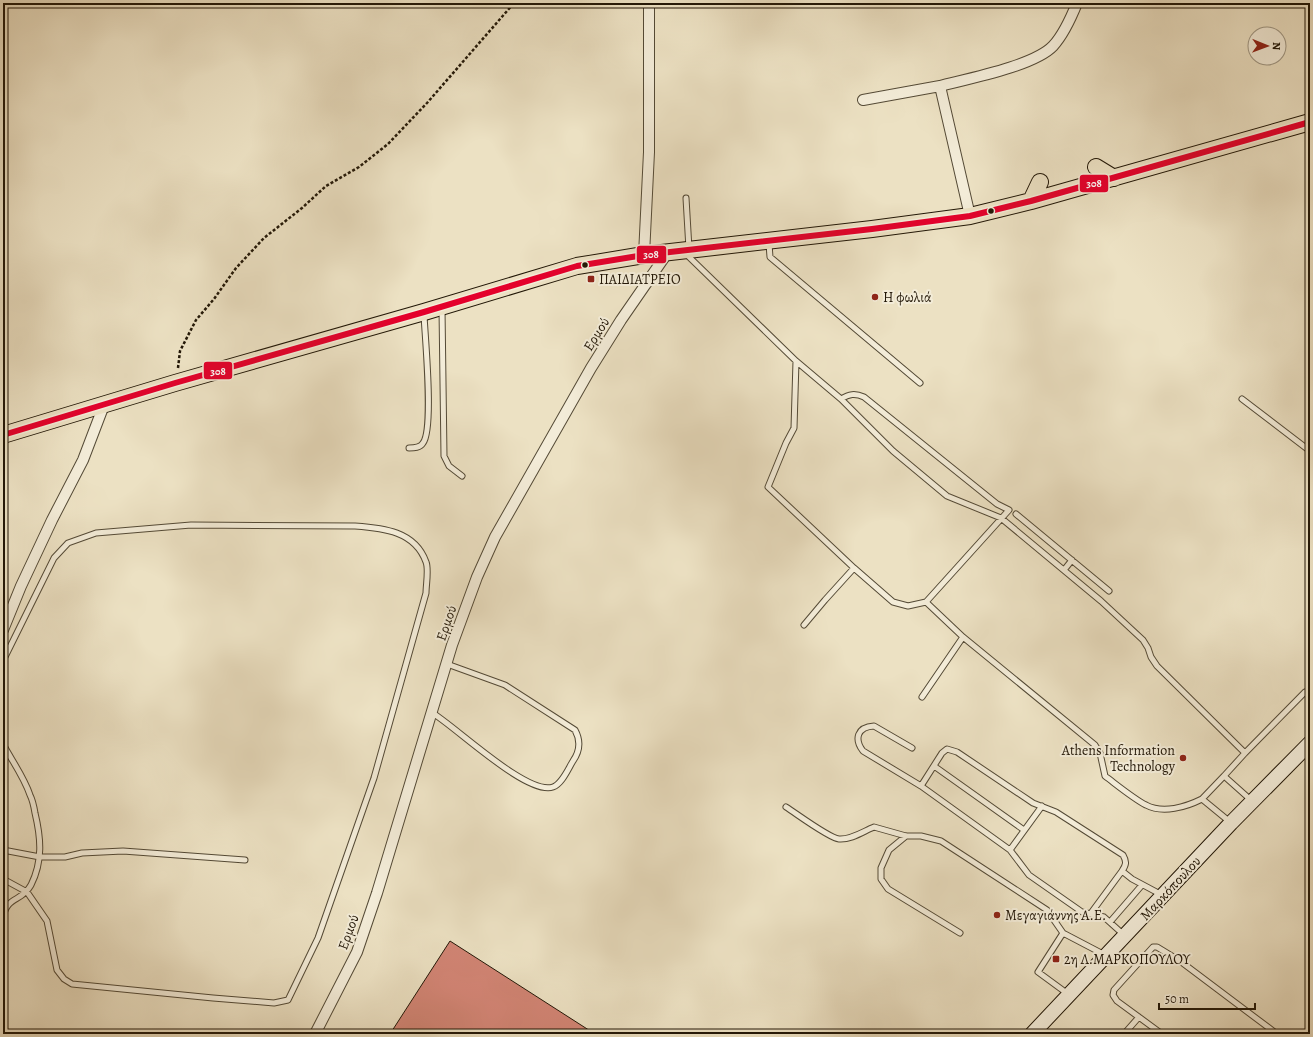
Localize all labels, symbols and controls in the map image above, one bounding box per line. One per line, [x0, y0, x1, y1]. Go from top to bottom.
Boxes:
north arrow [1247, 26, 1287, 66]
text: N [1269, 42, 1284, 50]
line badge: 308 [1079, 174, 1109, 193]
text: 308 [1086, 176, 1102, 191]
unlabelled marker [986, 206, 996, 216]
line badge: 308 [636, 245, 667, 264]
text: 308 [643, 247, 659, 262]
unlabelled marker [580, 260, 590, 270]
place label: ΠΑΙΔΙΑΤΡΕΙΟ [599, 270, 681, 289]
marker: ΠΑΙΔΙΑΤΡΕΙΟ [586, 274, 596, 284]
place label: Η φωλιά [883, 288, 932, 307]
marker: Η φωλιά [870, 292, 880, 302]
street label: Ερμού [579, 314, 614, 355]
line badge: 308 [203, 361, 233, 380]
text: 308 [210, 364, 226, 379]
street label: Ερμού [432, 603, 461, 643]
place label: Athens Information Technology [1061, 741, 1176, 776]
marker: Athens Information Technology [1178, 753, 1188, 763]
street label: Μαρκόπουλου [1136, 852, 1205, 925]
place label: Μεγαγιάννης Α.Ε. [1005, 906, 1106, 925]
marker: Μεγαγιάννης Α.Ε. [992, 910, 1002, 920]
street label: Ερμού [333, 912, 364, 952]
place label: 2η Λ.ΜΑΡΚΟΠΟΥΛΟΥ [1064, 950, 1191, 969]
marker: 2η Λ.ΜΑΡΚΟΠΟΥΛΟΥ [1051, 954, 1061, 964]
scale bar [1159, 985, 1255, 1011]
text: 50 m [1165, 991, 1189, 1007]

